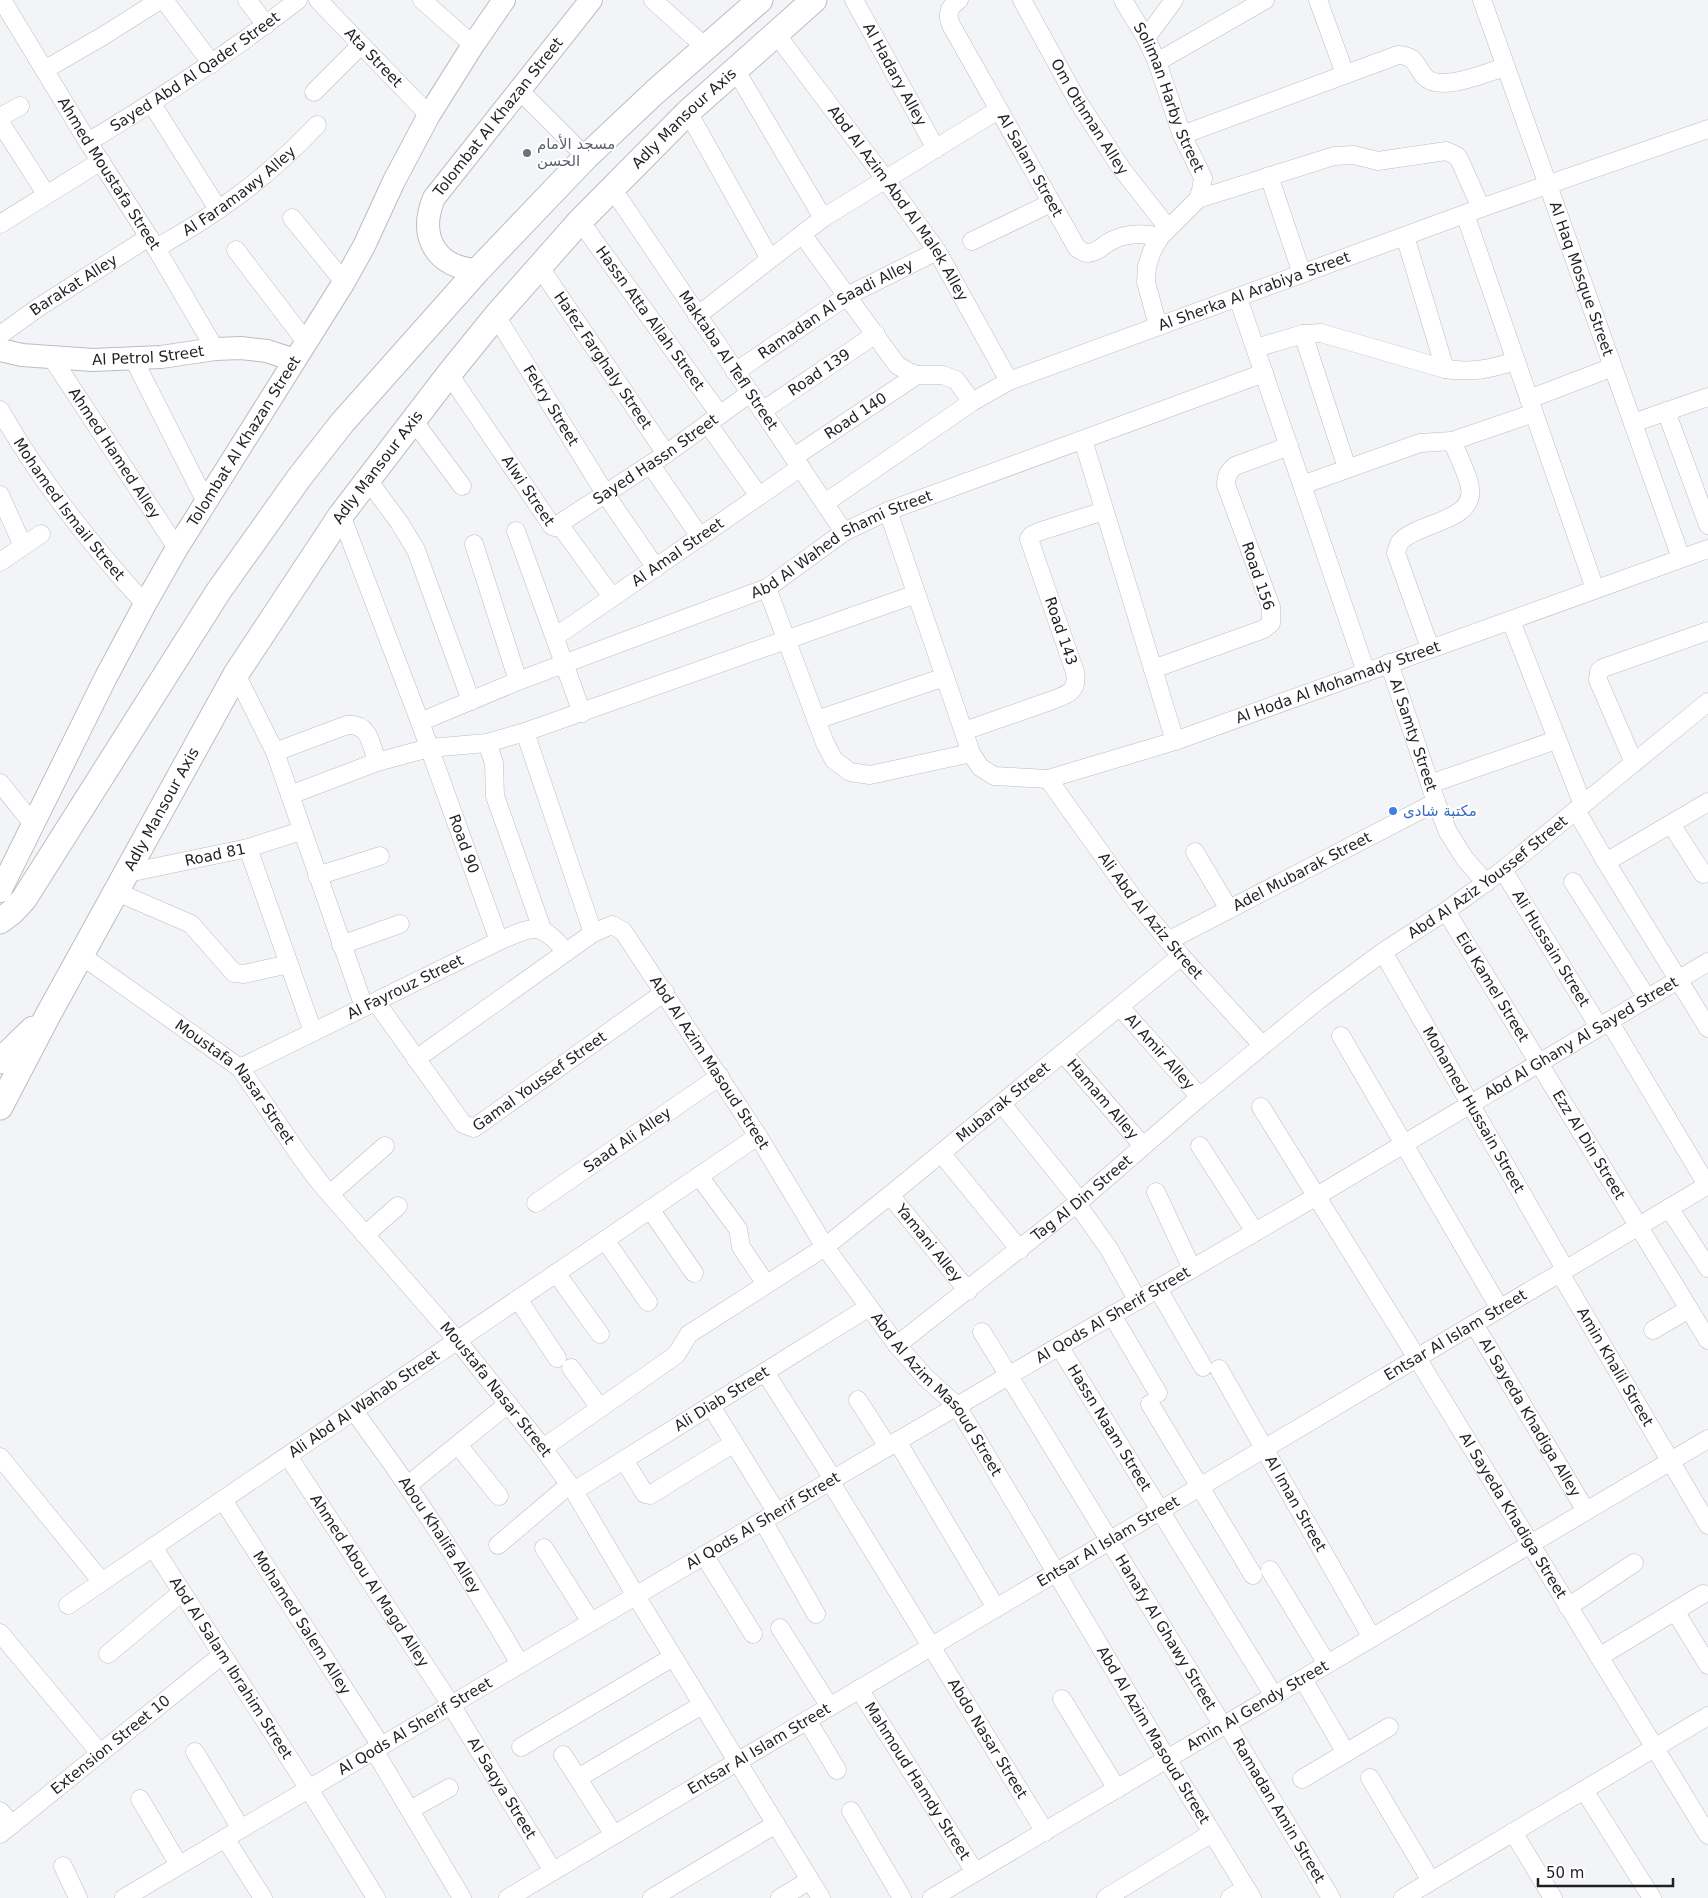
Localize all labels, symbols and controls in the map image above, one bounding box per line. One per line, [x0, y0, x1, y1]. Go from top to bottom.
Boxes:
street label: Sayed Abd Al Qader Street [107, 8, 283, 135]
street label: Soliman Harby Street [1130, 19, 1208, 175]
street label: Al Hadary Alley [859, 20, 931, 129]
street label: Ata Street [341, 24, 406, 91]
street label: Tolombat Al Khazan Street [429, 34, 567, 201]
street label: Om Othman Alley [1047, 56, 1132, 179]
street label: Adly Mansour Axis [628, 64, 740, 172]
street label: Ahmed Moustafa Street [54, 94, 164, 254]
street label: Abd Al Azim Abd Al Malek Alley [824, 102, 972, 304]
street label: Al Salam Street [994, 110, 1067, 220]
place label: مسجد الأمام الحسن [537, 134, 615, 170]
street label: Al Faramawy Alley [179, 142, 300, 240]
marker: مسجد الأمام الحسن [521, 147, 533, 159]
street label: Al Haq Mosque Street [1546, 199, 1617, 359]
street label: Hassn Atta Allah Street [592, 243, 708, 394]
street label: Al Sherka Al Arabiya Street [1156, 248, 1353, 335]
street label: Barakat Alley [26, 251, 121, 320]
street label: Ramadan Al Saadi Alley [755, 255, 916, 363]
street label: Maktaba Al Tefl Street [675, 287, 782, 434]
street label: Hafez Farghaly Street [550, 288, 656, 433]
street label: Al Petrol Street [92, 342, 205, 369]
street label: Road 139 [785, 345, 854, 400]
street label: Tolombat Al Khazan Street [183, 353, 304, 531]
street label: Fekry Street [519, 362, 583, 449]
street label: Ahmed Hamed Alley [65, 384, 164, 522]
street label: Road 140 [821, 389, 890, 443]
street label: Adly Mansour Axis [329, 407, 427, 527]
street label: Sayed Hassn Street [590, 410, 721, 508]
street label: Mohamed Ismail Street [10, 435, 129, 584]
street label: Alwi Street [498, 452, 558, 530]
street label: Abd Al Wahed Shami Street [748, 487, 935, 602]
street label: Al Amal Street [628, 514, 727, 590]
street label: Road 156 [1238, 539, 1278, 613]
street label: Road 143 [1041, 594, 1081, 668]
street label: Al Hoda Al Mohamady Street [1233, 637, 1443, 727]
street label: Al Samty Street [1386, 676, 1441, 794]
street label: Adly Mansour Axis [120, 744, 203, 874]
place label: مكتبة شادى [1403, 802, 1477, 820]
marker: مكتبة شادى [1387, 805, 1399, 817]
street label: Road 90 [445, 812, 483, 876]
street label: Abd Al Aziz Youssef Street [1404, 812, 1571, 942]
street label: Adel Mubarak Street [1230, 828, 1374, 915]
street label: Road 81 [183, 840, 247, 870]
street label: Ali Abd Al Aziz Street [1094, 849, 1207, 983]
street label: Ali Hussain Street [1509, 887, 1593, 1010]
street label: Eid Kamel Street [1452, 929, 1533, 1045]
street label: Al Fayrouz Street [344, 951, 466, 1023]
street label: Abd Al Azim Masoud Street [646, 973, 773, 1153]
street label: Abd Al Ghany Al Sayed Street [1481, 973, 1681, 1103]
street label: Al Amir Alley [1121, 1010, 1199, 1094]
street label: Moustafa Nasar Street [171, 1016, 298, 1148]
street label: Mohamed Hussain Street [1419, 1023, 1528, 1196]
street label: Gamal Youssef Street [469, 1028, 610, 1135]
street label: Hamam Alley [1063, 1055, 1142, 1143]
street label: Mubarak Street [953, 1058, 1054, 1146]
street label: Ezz Al Din Street [1549, 1087, 1629, 1203]
street label: Saad Ali Alley [580, 1103, 675, 1176]
street label: Tag Al Din Street [1027, 1151, 1136, 1245]
street label: Yamani Alley [891, 1200, 966, 1286]
street label: Al Qods Al Sherif Street [1032, 1263, 1194, 1367]
street label: Entsar Al Islam Street [1381, 1286, 1530, 1384]
street label: Amin Khalil Street [1573, 1304, 1657, 1430]
street label: Abd Al Azim Masoud Street [867, 1309, 1006, 1479]
street label: Moustafa Nasar Street [436, 1318, 555, 1460]
street label: Al Sayeda Khadiga Alley [1475, 1335, 1585, 1500]
street label: Ali Abd Al Wahab Street [285, 1346, 443, 1461]
street label: Hassn Naam Street [1064, 1361, 1155, 1494]
street label: Ali Diab Street [671, 1363, 772, 1435]
street label: Al Sayeda Khadiga Street [1456, 1429, 1571, 1602]
street label: Al Iman Street [1261, 1453, 1330, 1555]
street label: Al Qods Al Sherif Street [683, 1468, 843, 1573]
street label: Abou Khalifa Alley [395, 1473, 485, 1597]
street label: Ahmed Abou Al Magd Alley [306, 1491, 433, 1671]
street label: Entsar Al Islam Street [1034, 1492, 1183, 1591]
street label: Mohamed Salem Alley [249, 1548, 355, 1698]
street label: Hanafy Al Ghawy Street [1111, 1551, 1220, 1713]
street label: Abd Al Salam Ibrahim Street [166, 1574, 296, 1762]
street label: Abd Al Azim Masoud Street [1093, 1643, 1213, 1827]
street label: Amin Al Gendy Street [1183, 1657, 1332, 1754]
street label: Al Qods Al Sherif Street [335, 1674, 495, 1779]
street label: Abdo Nasar Street [944, 1675, 1031, 1802]
street label: Extension Street 10 [47, 1691, 174, 1798]
street label: Entsar Al Islam Street [684, 1699, 834, 1798]
street label: Mahmoud Hamdy Street [861, 1699, 974, 1863]
street label: Al Saqya Street [464, 1734, 540, 1842]
street label: Ramadan Amin Street [1229, 1735, 1329, 1886]
scale bar [1538, 1856, 1673, 1888]
text: 50 m [1546, 1864, 1584, 1882]

